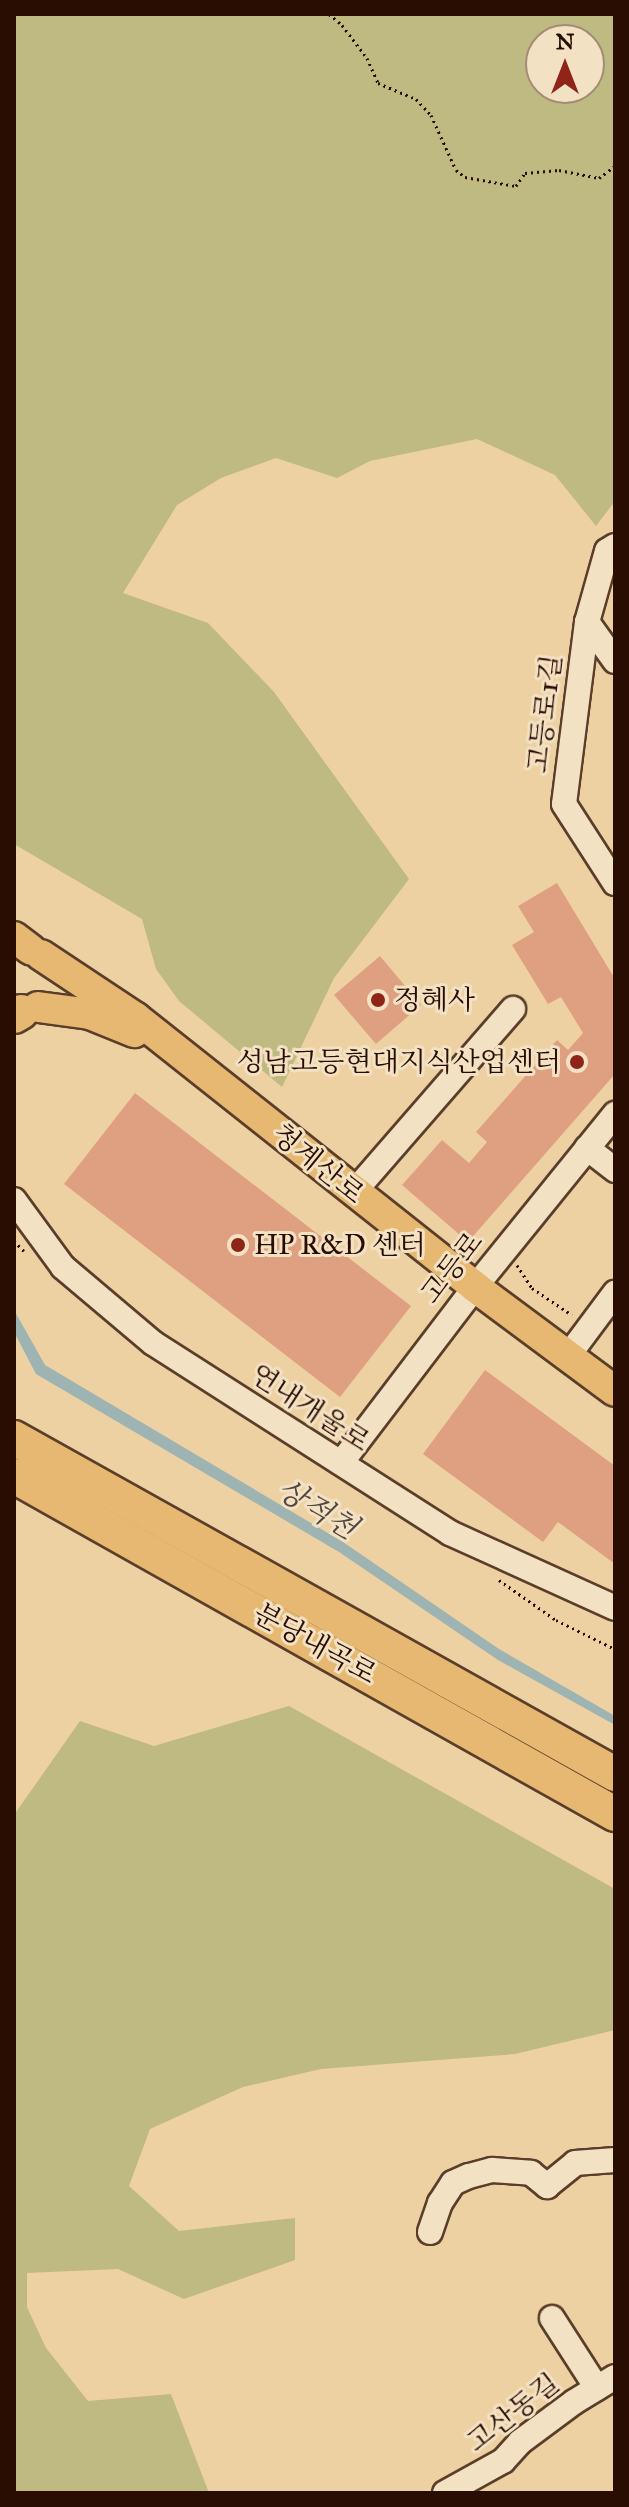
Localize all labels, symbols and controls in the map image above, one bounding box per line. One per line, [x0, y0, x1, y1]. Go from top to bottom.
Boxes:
north arrow [525, 24, 605, 104]
text: N [556, 28, 574, 55]
street label: 고등로1길 [521, 653, 569, 775]
place label: 정혜사 [394, 983, 475, 1017]
marker: 정혜사 [369, 991, 387, 1009]
place label: 성남고등현대지식산업센터 [236, 1045, 561, 1079]
marker: 성남고등현대지식산업센터 [568, 1053, 586, 1071]
street label: 청계산로 [265, 1117, 371, 1211]
street label: 고등로 [414, 1226, 490, 1310]
place label: HP R&D 센터 [254, 1228, 426, 1262]
marker: HP R&D 센터 [229, 1236, 247, 1254]
street label: 연내개울로 [244, 1357, 376, 1459]
water label: 상적천 [270, 1471, 364, 1547]
street label: 분당내곡로 [248, 1597, 382, 1691]
street label: 고산동길 [460, 2366, 566, 2460]

